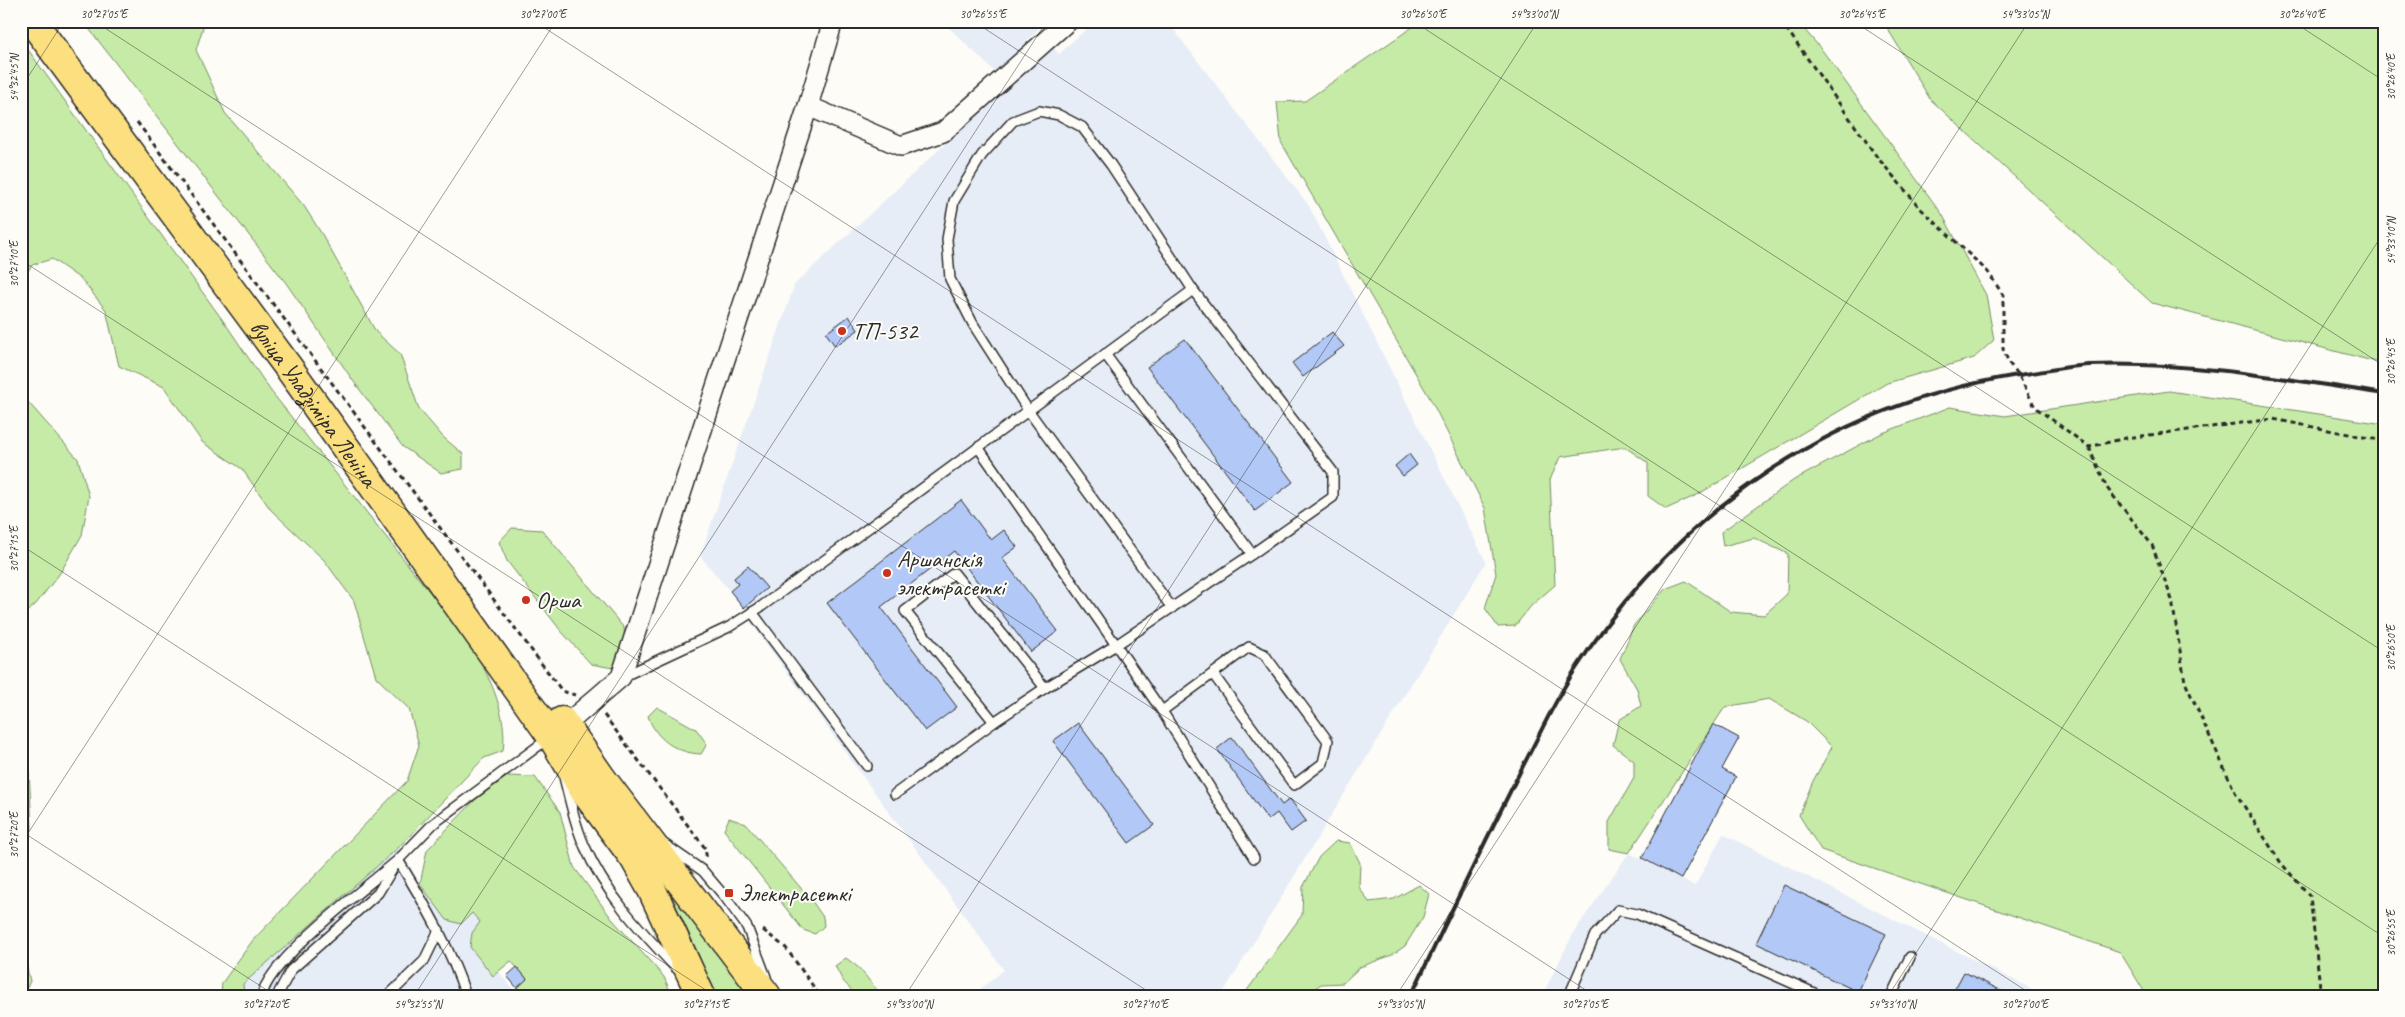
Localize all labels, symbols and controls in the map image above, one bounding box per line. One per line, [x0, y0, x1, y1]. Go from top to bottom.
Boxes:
text: 30°27'05"E [81, 6, 129, 22]
text: 30°27'00"E [520, 6, 568, 22]
text: 30°26'55"E [960, 6, 1008, 22]
text: 30°26'50"E [1400, 6, 1448, 22]
text: 54°33'00"N [1510, 6, 1559, 22]
text: 30°26'45"E [1839, 6, 1887, 22]
text: 54°33'05"N [2001, 6, 2050, 22]
text: 30°26'40"E [2279, 6, 2327, 22]
text: 30°26'40"E [2383, 52, 2399, 100]
text: 54°32'45"N [6, 53, 22, 102]
text: 54°33'10"N [2383, 216, 2399, 265]
text: 30°27'10"E [6, 239, 22, 287]
street label: вуліца Уладзіміра Леніна [243, 314, 385, 494]
place label: ТП-532 [852, 316, 920, 346]
marker: ТП-532 [836, 325, 848, 337]
text: 30°26'45"E [2383, 337, 2399, 385]
text: 30°27'15"E [6, 524, 22, 572]
place label: Аршанскія электрасеткі [897, 544, 1007, 602]
marker: Аршанскія электрасеткі [881, 567, 893, 579]
place label: Орша [536, 585, 582, 615]
marker: Орша [520, 594, 532, 606]
text: 30°26'50"E [2383, 623, 2399, 671]
text: 30°27'20"E [6, 810, 22, 858]
place label: Электрасеткі [739, 878, 853, 908]
marker: Электрасеткі [723, 887, 735, 899]
text: 30°26'55"E [2383, 908, 2399, 956]
text: 30°27'20"E [243, 996, 291, 1012]
text: 54°32'55"N [394, 996, 443, 1012]
text: 30°27'15"E [683, 996, 731, 1012]
text: 54°33'00"N [885, 996, 934, 1012]
text: 30°27'10"E [1122, 996, 1170, 1012]
text: 54°33'05"N [1376, 996, 1425, 1012]
text: 30°27'05"E [1562, 996, 1610, 1012]
text: 54°33'10"N [1868, 996, 1917, 1012]
text: 30°27'00"E [2002, 996, 2050, 1012]

